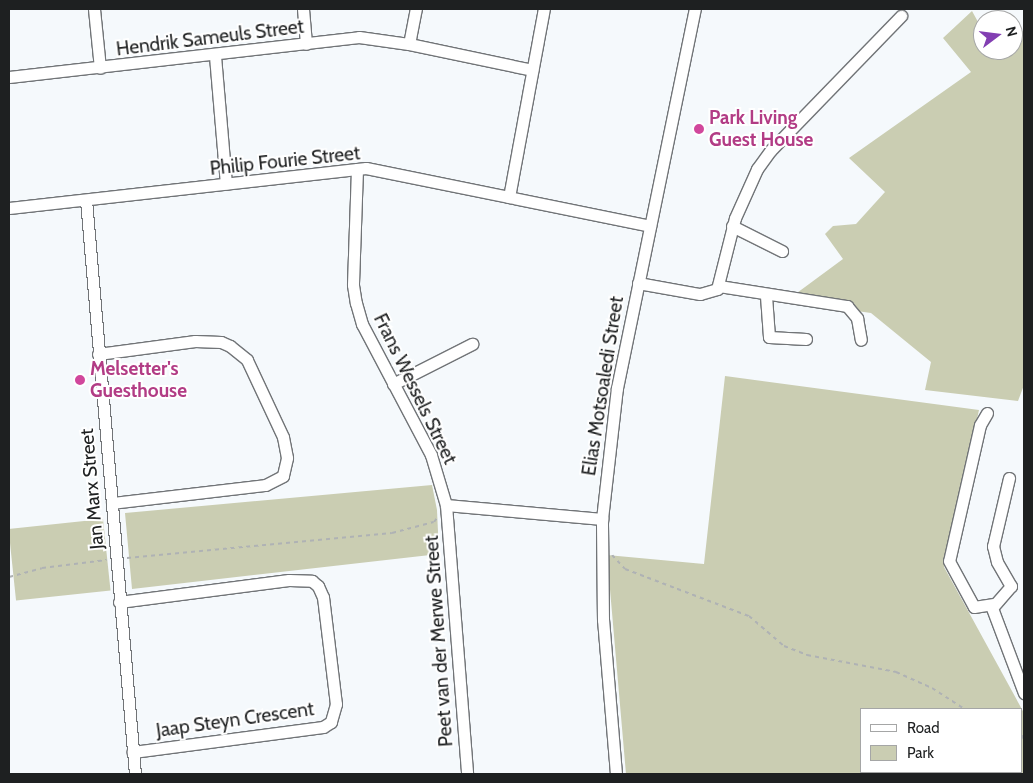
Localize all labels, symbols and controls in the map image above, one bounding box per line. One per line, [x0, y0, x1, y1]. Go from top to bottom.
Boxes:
north arrow [973, 10, 1023, 60]
street label: Hendrik Sameuls Street [115, 15, 305, 61]
text: N [1002, 24, 1021, 38]
place label: Park Living Guest House [709, 107, 813, 151]
marker: Park Living Guest House [693, 123, 705, 135]
street label: Philip Fourie Street [209, 142, 361, 180]
street label: Elias Motsoaledi Street [578, 295, 628, 477]
street label: Frans Wessels Street [369, 310, 461, 468]
place label: Melsetter's Guesthouse [90, 358, 187, 402]
marker: Melsetter's Guesthouse [74, 374, 86, 386]
street label: Jan Marx Street [75, 428, 109, 550]
street label: Peet van der Merwe Street [420, 534, 458, 748]
street label: Jaap Steyn Crescent [155, 698, 315, 742]
legend [860, 708, 1023, 773]
text: Road [907, 719, 940, 737]
text: Park [907, 744, 934, 762]

